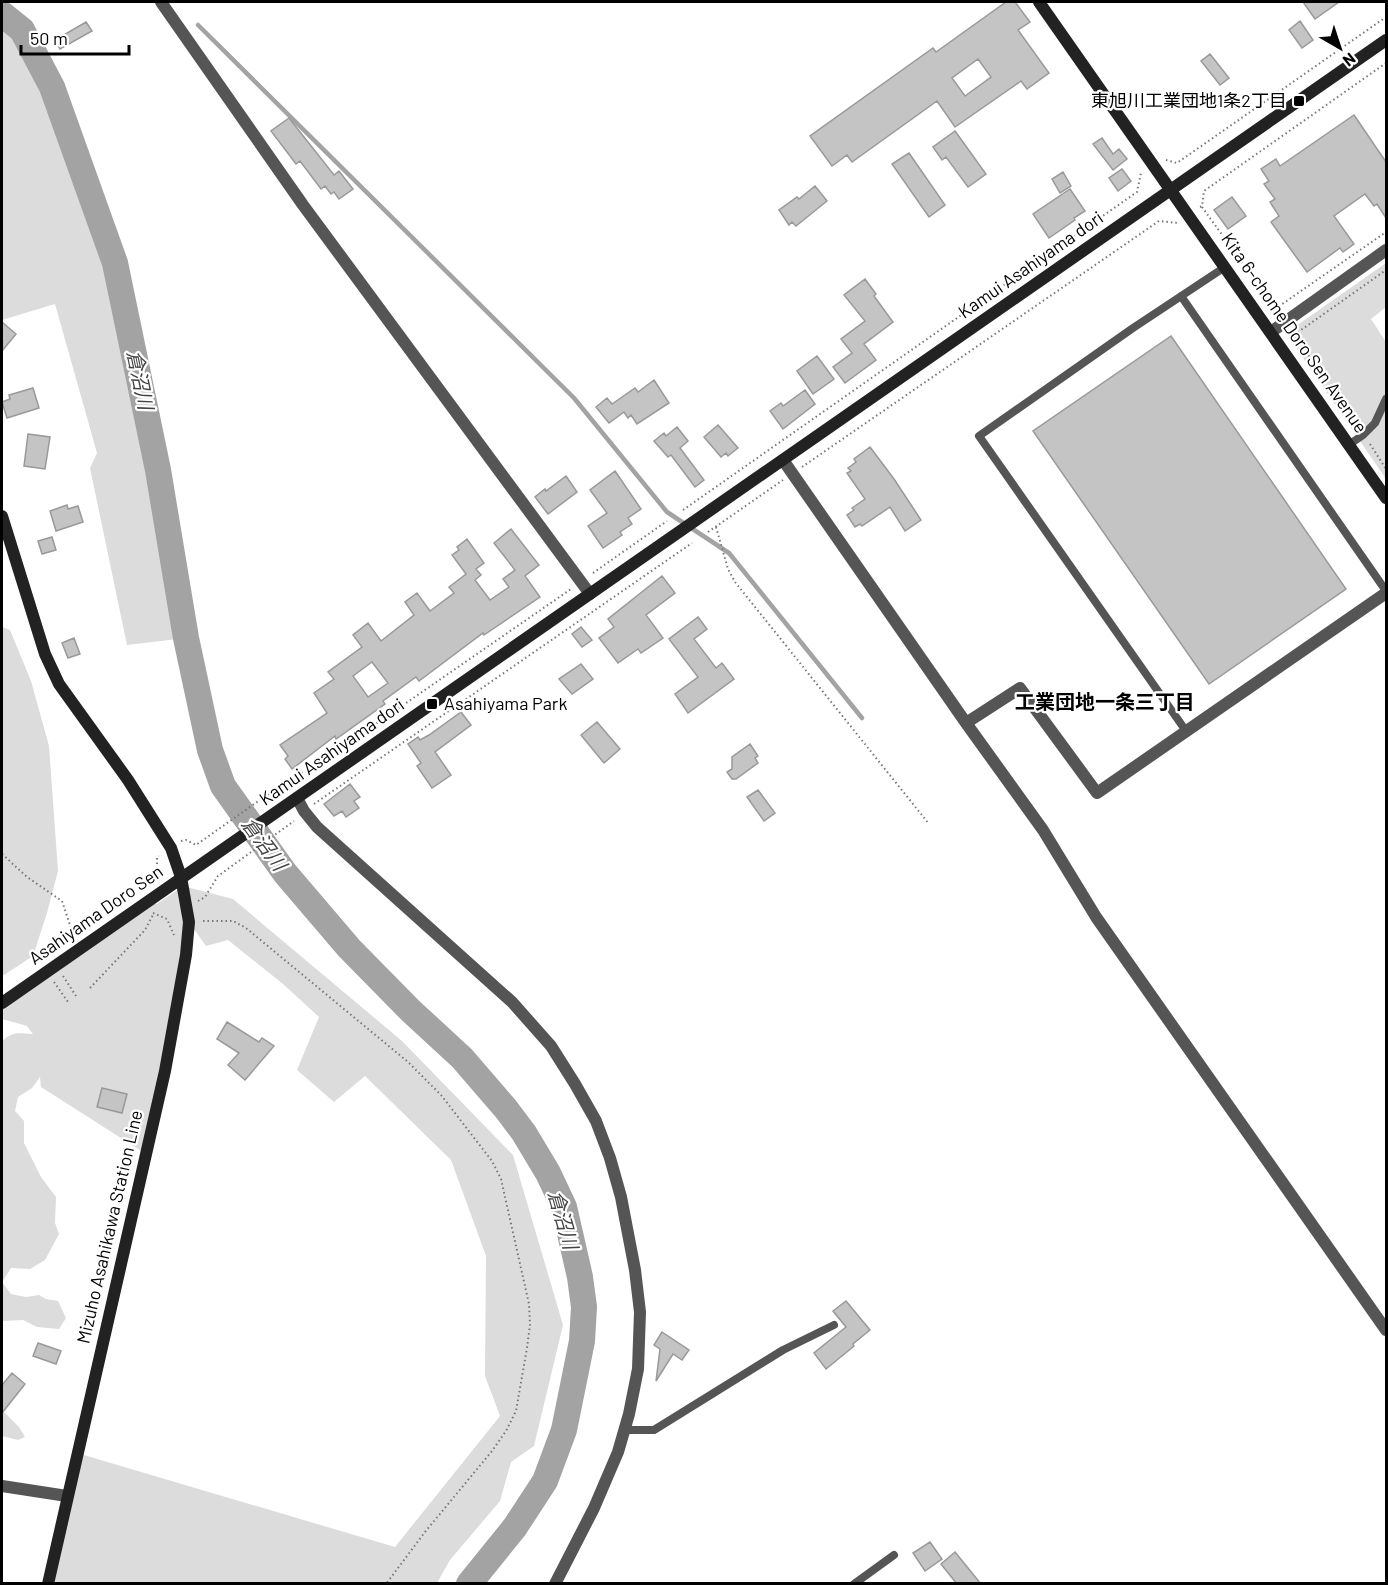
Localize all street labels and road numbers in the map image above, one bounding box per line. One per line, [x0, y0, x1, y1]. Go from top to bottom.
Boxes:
street label: Kamui Asahiyama dori [954, 206, 1107, 322]
street label: Kita 6-chome Doro Sen Avenue [1217, 228, 1372, 437]
street label: Kamui Asahiyama dori [255, 693, 408, 809]
street label: Asahiyama Doro Sen [24, 860, 167, 969]
street label: Mizuho Asahikawa Station Line [71, 1108, 147, 1346]

